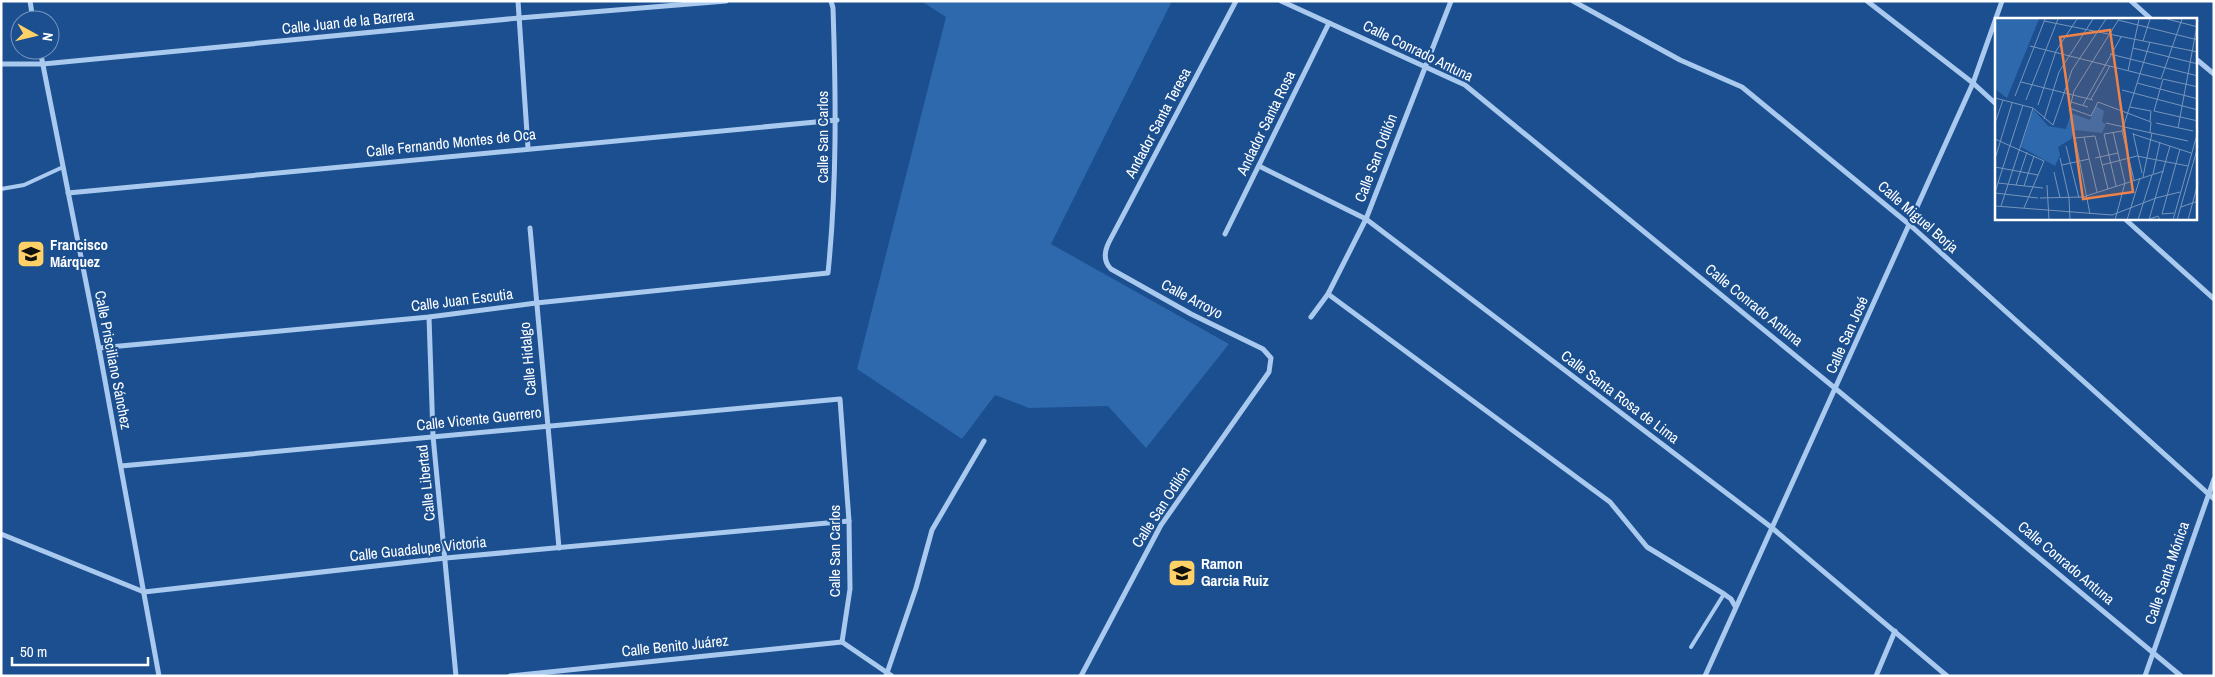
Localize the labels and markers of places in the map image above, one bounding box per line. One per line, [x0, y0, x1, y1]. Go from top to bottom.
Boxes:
place label: Francisco Márquez [50, 234, 108, 272]
school or university icon: Francisco Márquez [16, 239, 46, 269]
place label: Ramon Garcia Ruiz [1201, 553, 1269, 591]
school or university icon: Ramon Garcia Ruiz [1167, 558, 1197, 588]

